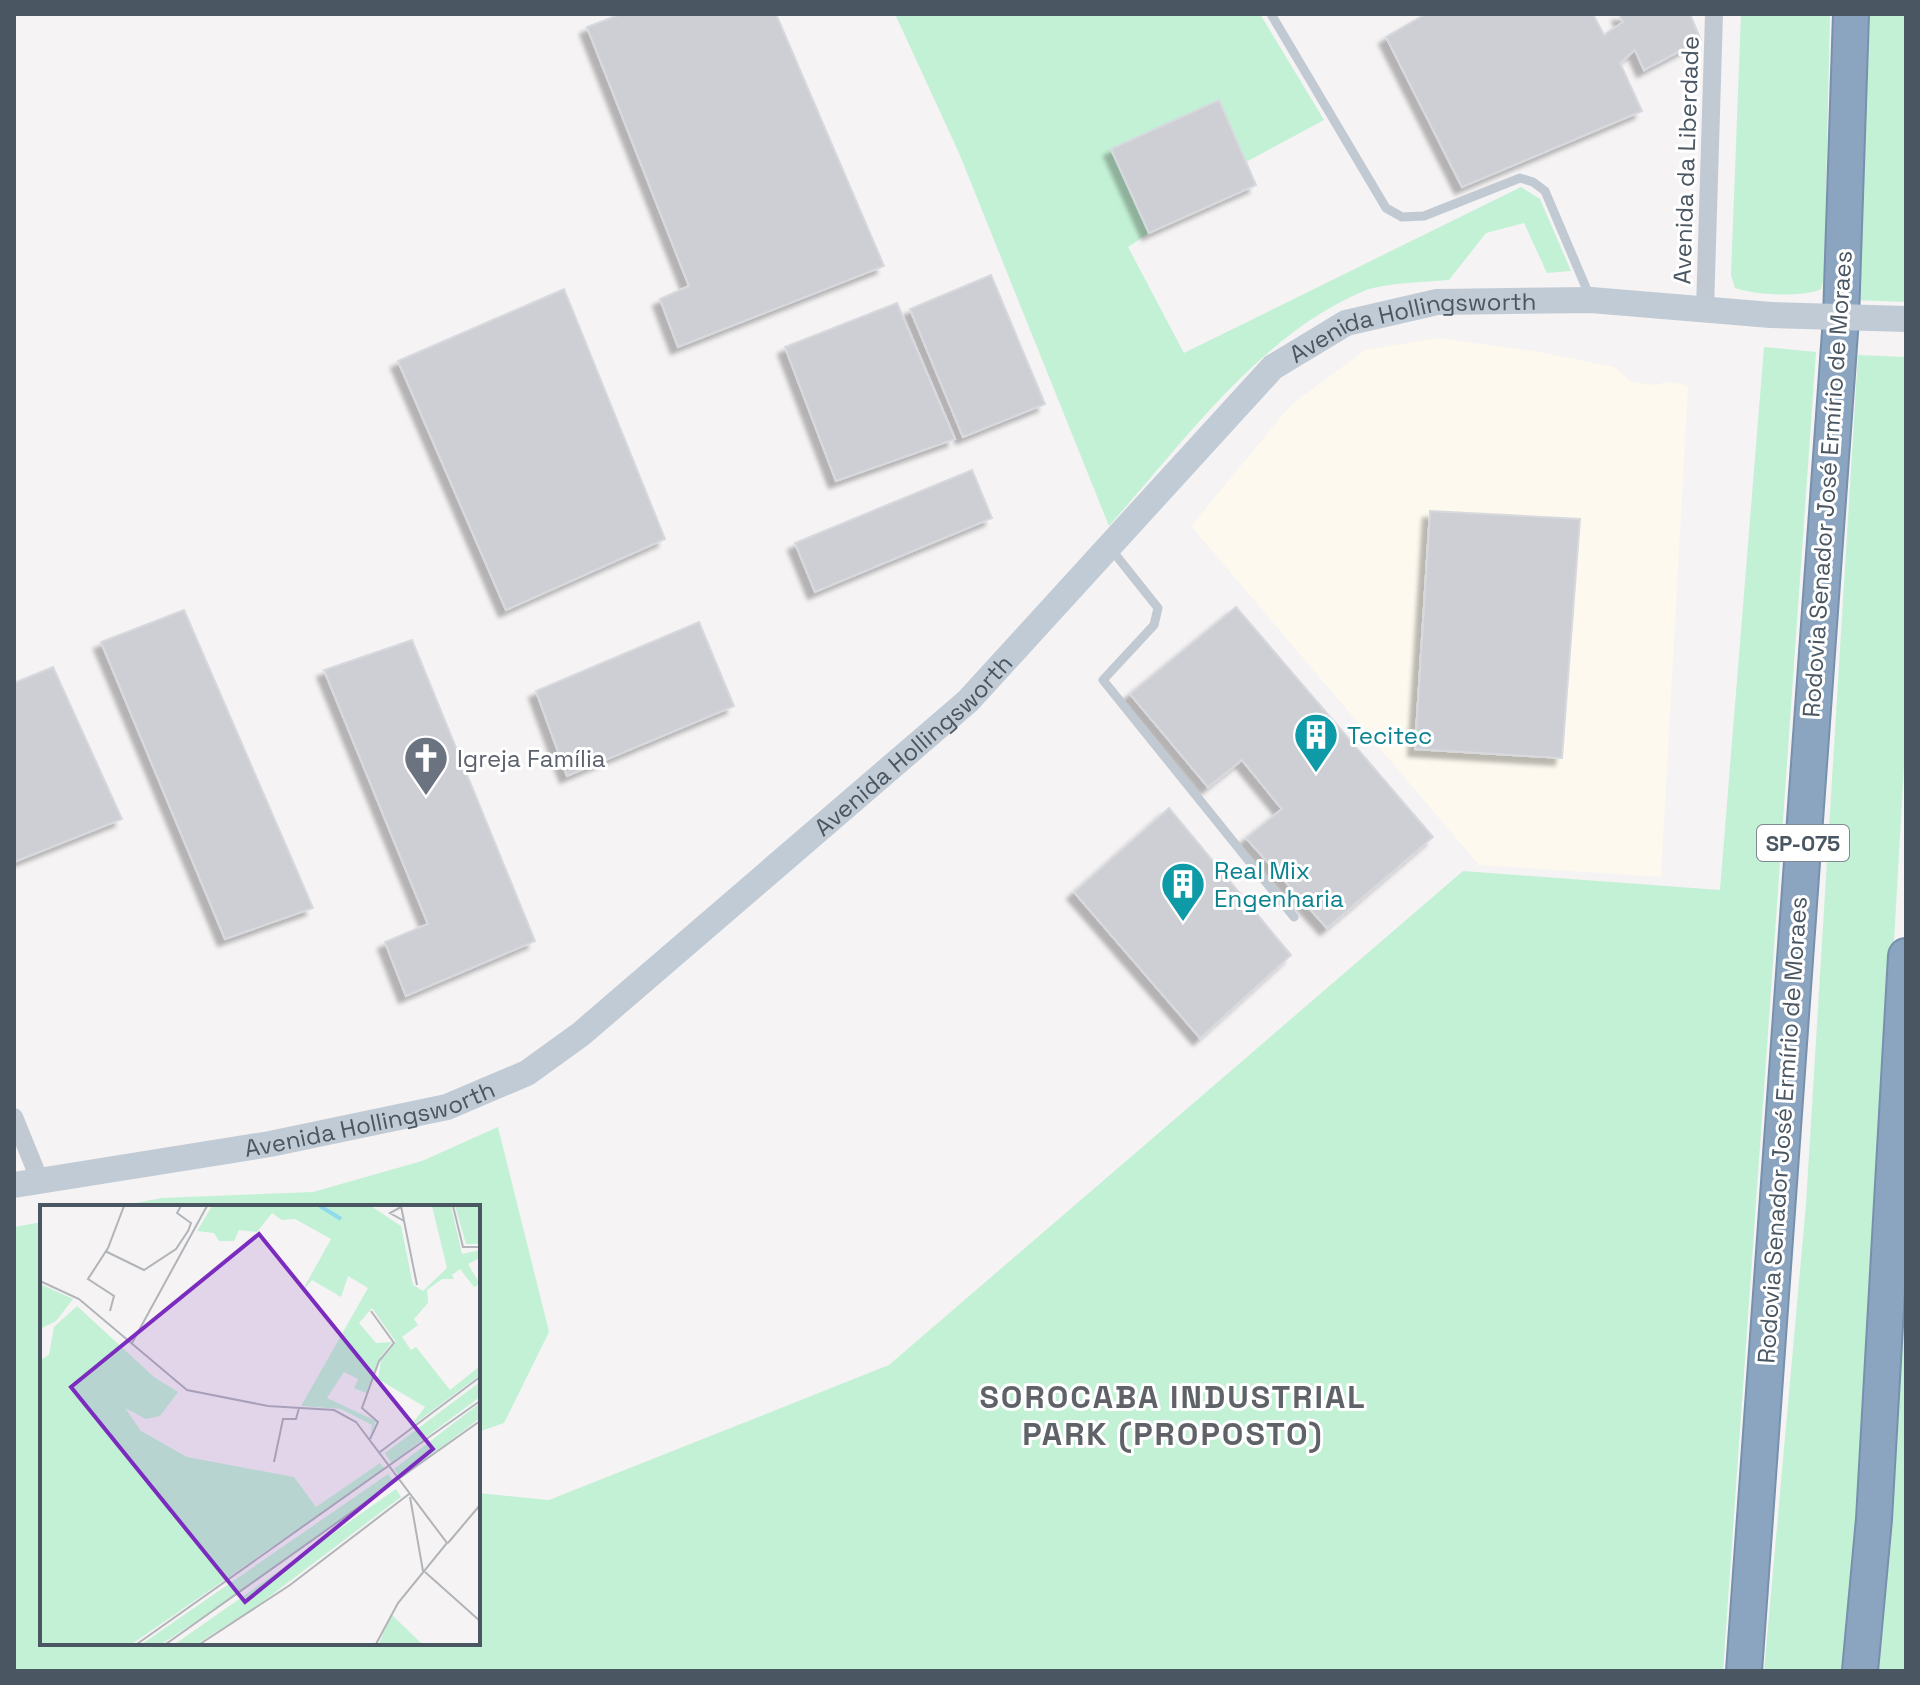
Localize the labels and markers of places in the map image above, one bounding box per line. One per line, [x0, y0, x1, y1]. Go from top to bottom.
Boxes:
building icon: Tecitec [1292, 711, 1340, 774]
place label: Tecitec [1347, 720, 1432, 751]
church icon: Igreja Família [402, 734, 450, 797]
place label: Igreja Família [457, 743, 606, 774]
place label: Real Mix Engenharia [1214, 855, 1344, 914]
building icon: Real Mix Engenharia [1159, 860, 1207, 923]

